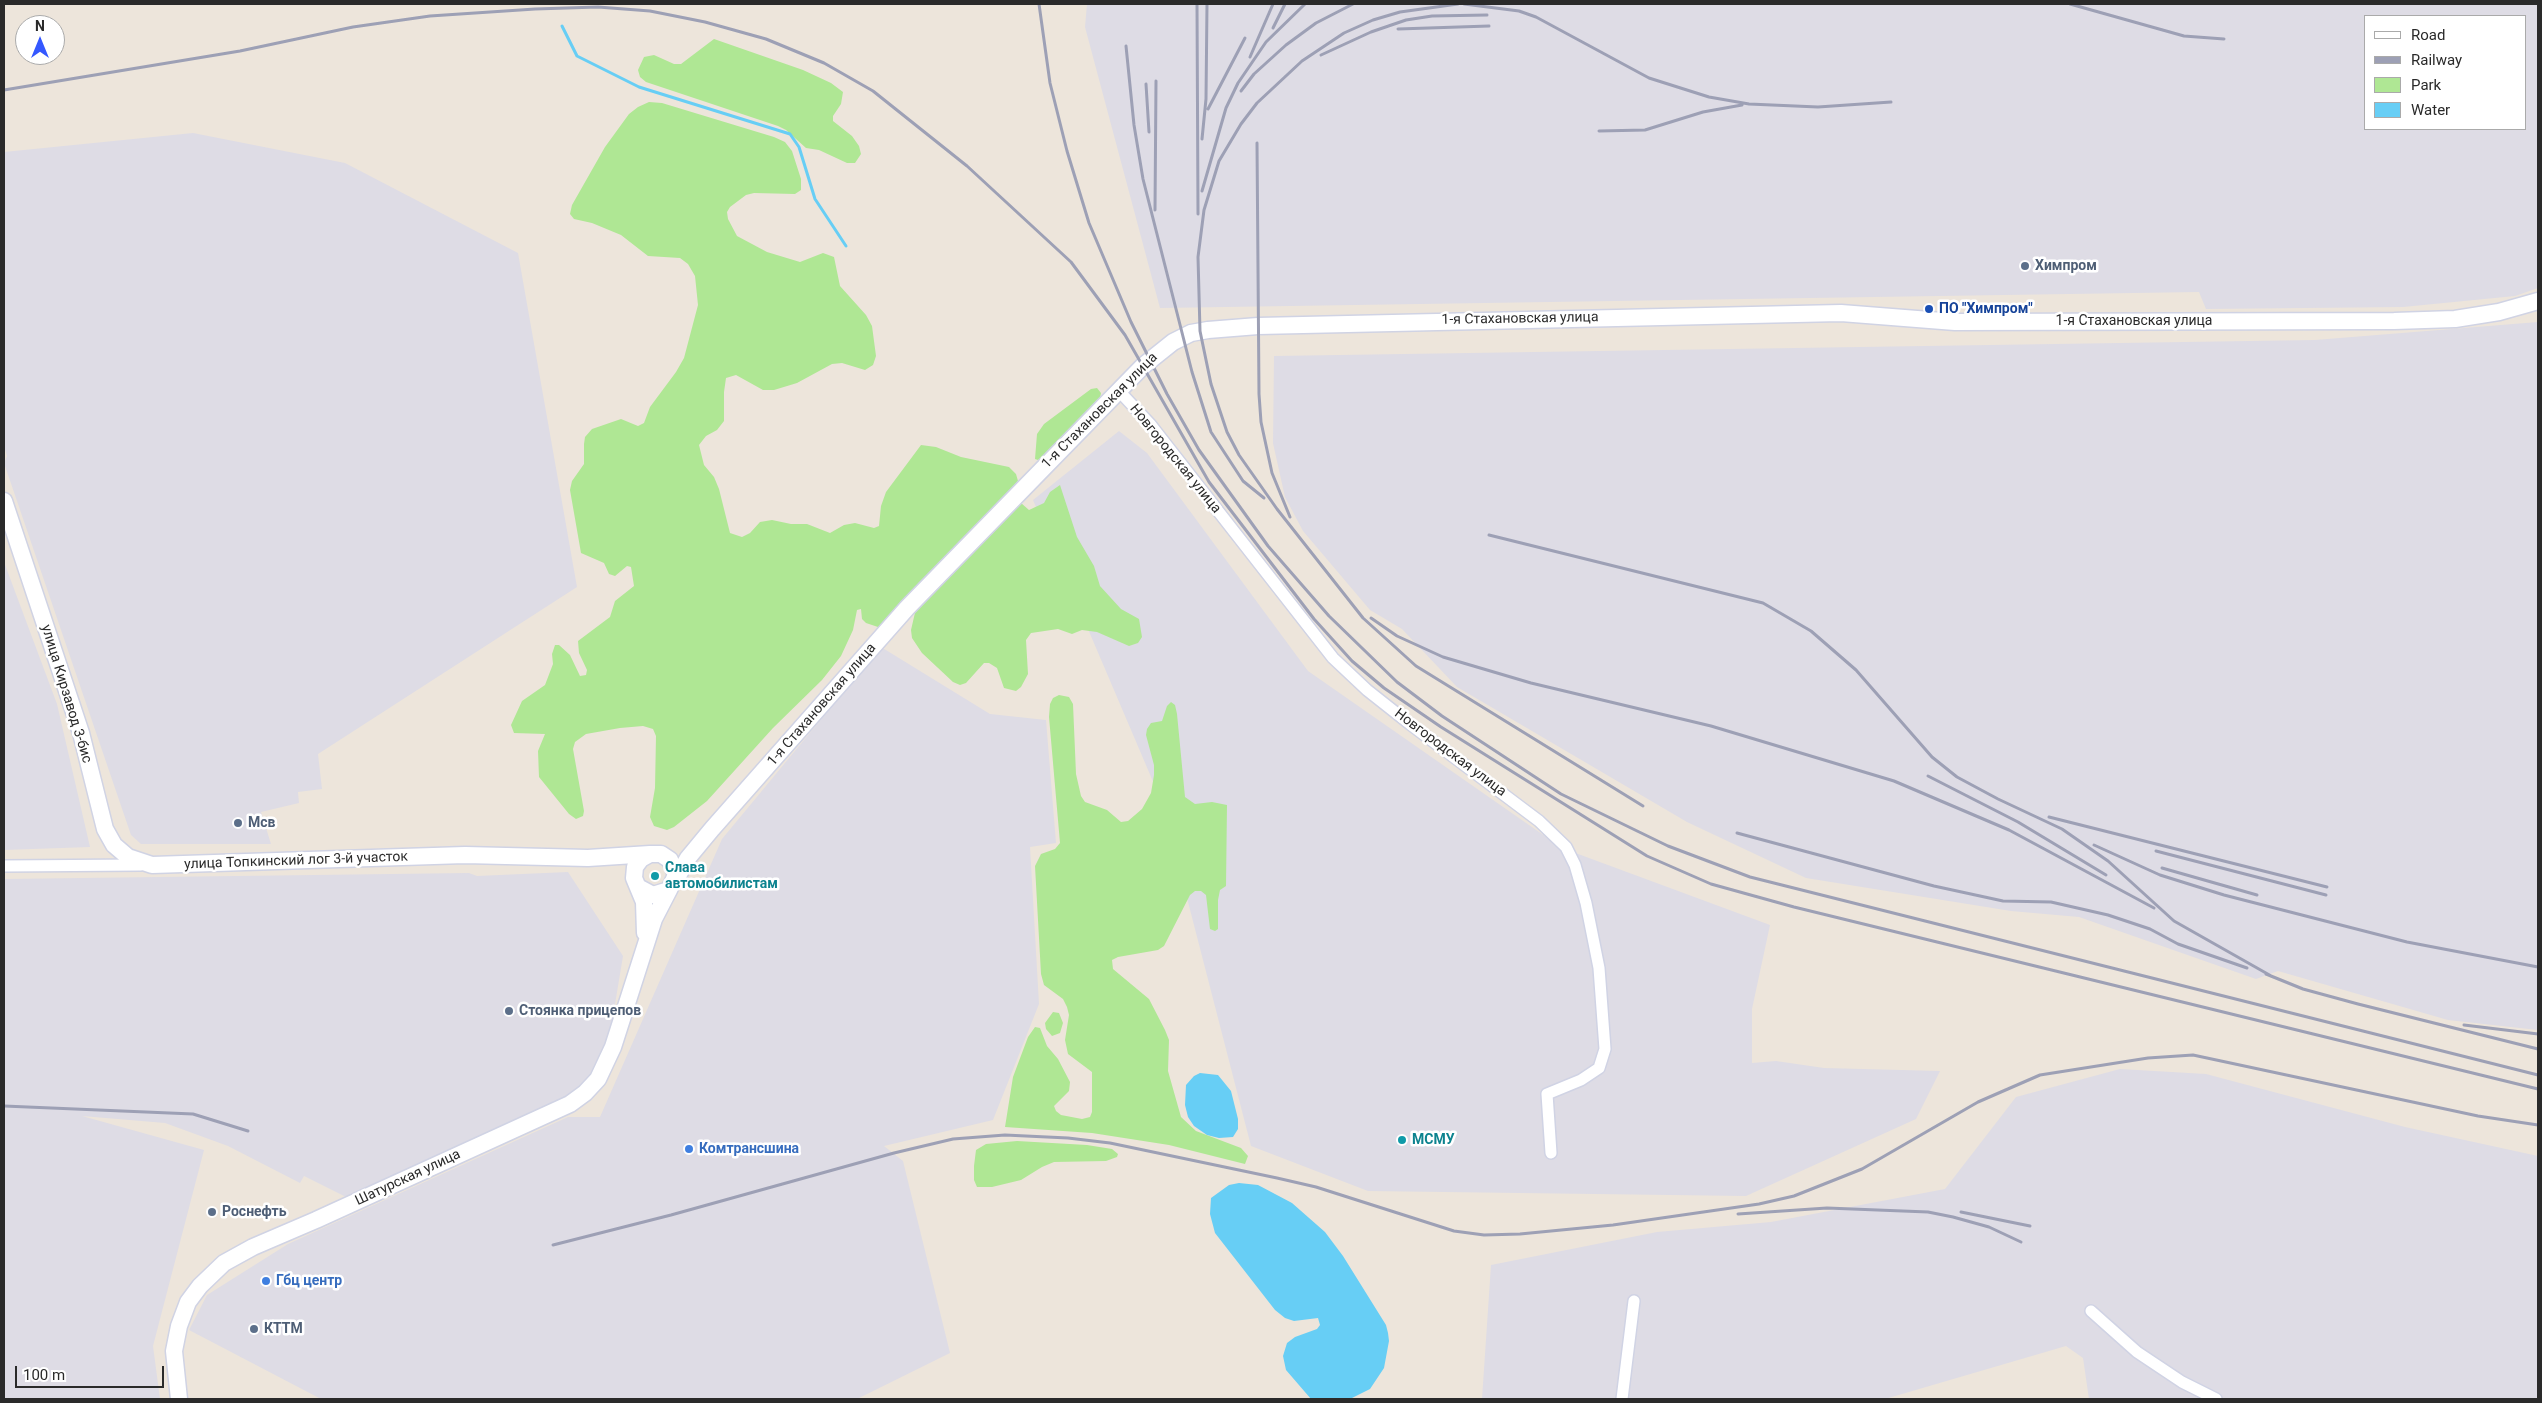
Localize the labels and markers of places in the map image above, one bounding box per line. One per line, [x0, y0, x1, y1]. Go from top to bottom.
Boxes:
place label: Химпром [2035, 258, 2097, 274]
marker: Химпром [2019, 260, 2031, 272]
place label: ПО "Химпром" [1939, 301, 2033, 317]
marker: ПО "Химпром" [1923, 303, 1935, 315]
place label: Мсв [248, 815, 275, 831]
marker: Мсв [232, 817, 244, 829]
place label: Слава автомобилистам [665, 860, 778, 892]
marker: Слава автомобилистам [649, 870, 661, 882]
place label: Стоянка прицепов [519, 1003, 641, 1019]
marker: Стоянка прицепов [503, 1005, 515, 1017]
place label: МСМУ [1412, 1132, 1455, 1148]
marker: МСМУ [1396, 1134, 1408, 1146]
place label: Комтрансшина [699, 1141, 799, 1157]
marker: Комтрансшина [683, 1143, 695, 1155]
place label: Роснефть [222, 1204, 286, 1220]
marker: Роснефть [206, 1206, 218, 1218]
place label: Гбц центр [276, 1273, 342, 1289]
marker: Гбц центр [260, 1275, 272, 1287]
place label: КТТМ [264, 1321, 303, 1337]
marker: КТТМ [248, 1323, 260, 1335]

